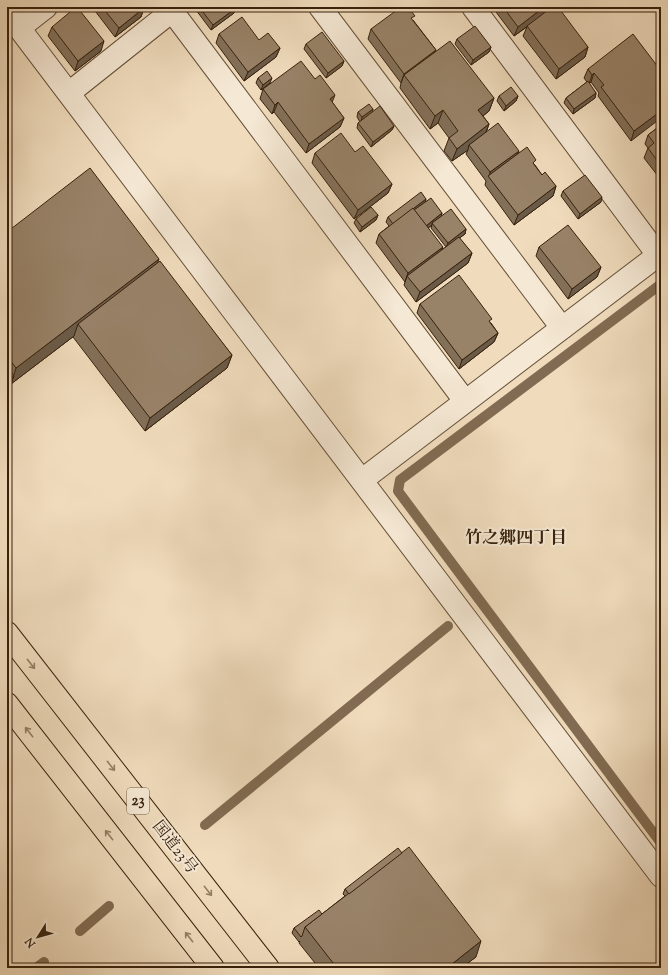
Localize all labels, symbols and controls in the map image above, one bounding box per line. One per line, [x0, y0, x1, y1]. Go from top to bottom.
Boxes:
district label: 竹之郷四丁目 [465, 527, 567, 551]
one-way arrow [27, 658, 35, 669]
one-way arrow [24, 727, 33, 738]
one-way arrow [107, 761, 115, 772]
road number: 23 [127, 788, 149, 814]
street label: 国道23号 [146, 817, 202, 879]
one-way arrow [105, 829, 113, 840]
one-way arrow [204, 885, 212, 896]
north arrow [18, 917, 58, 957]
one-way arrow [184, 932, 193, 943]
text: N [22, 934, 40, 952]

